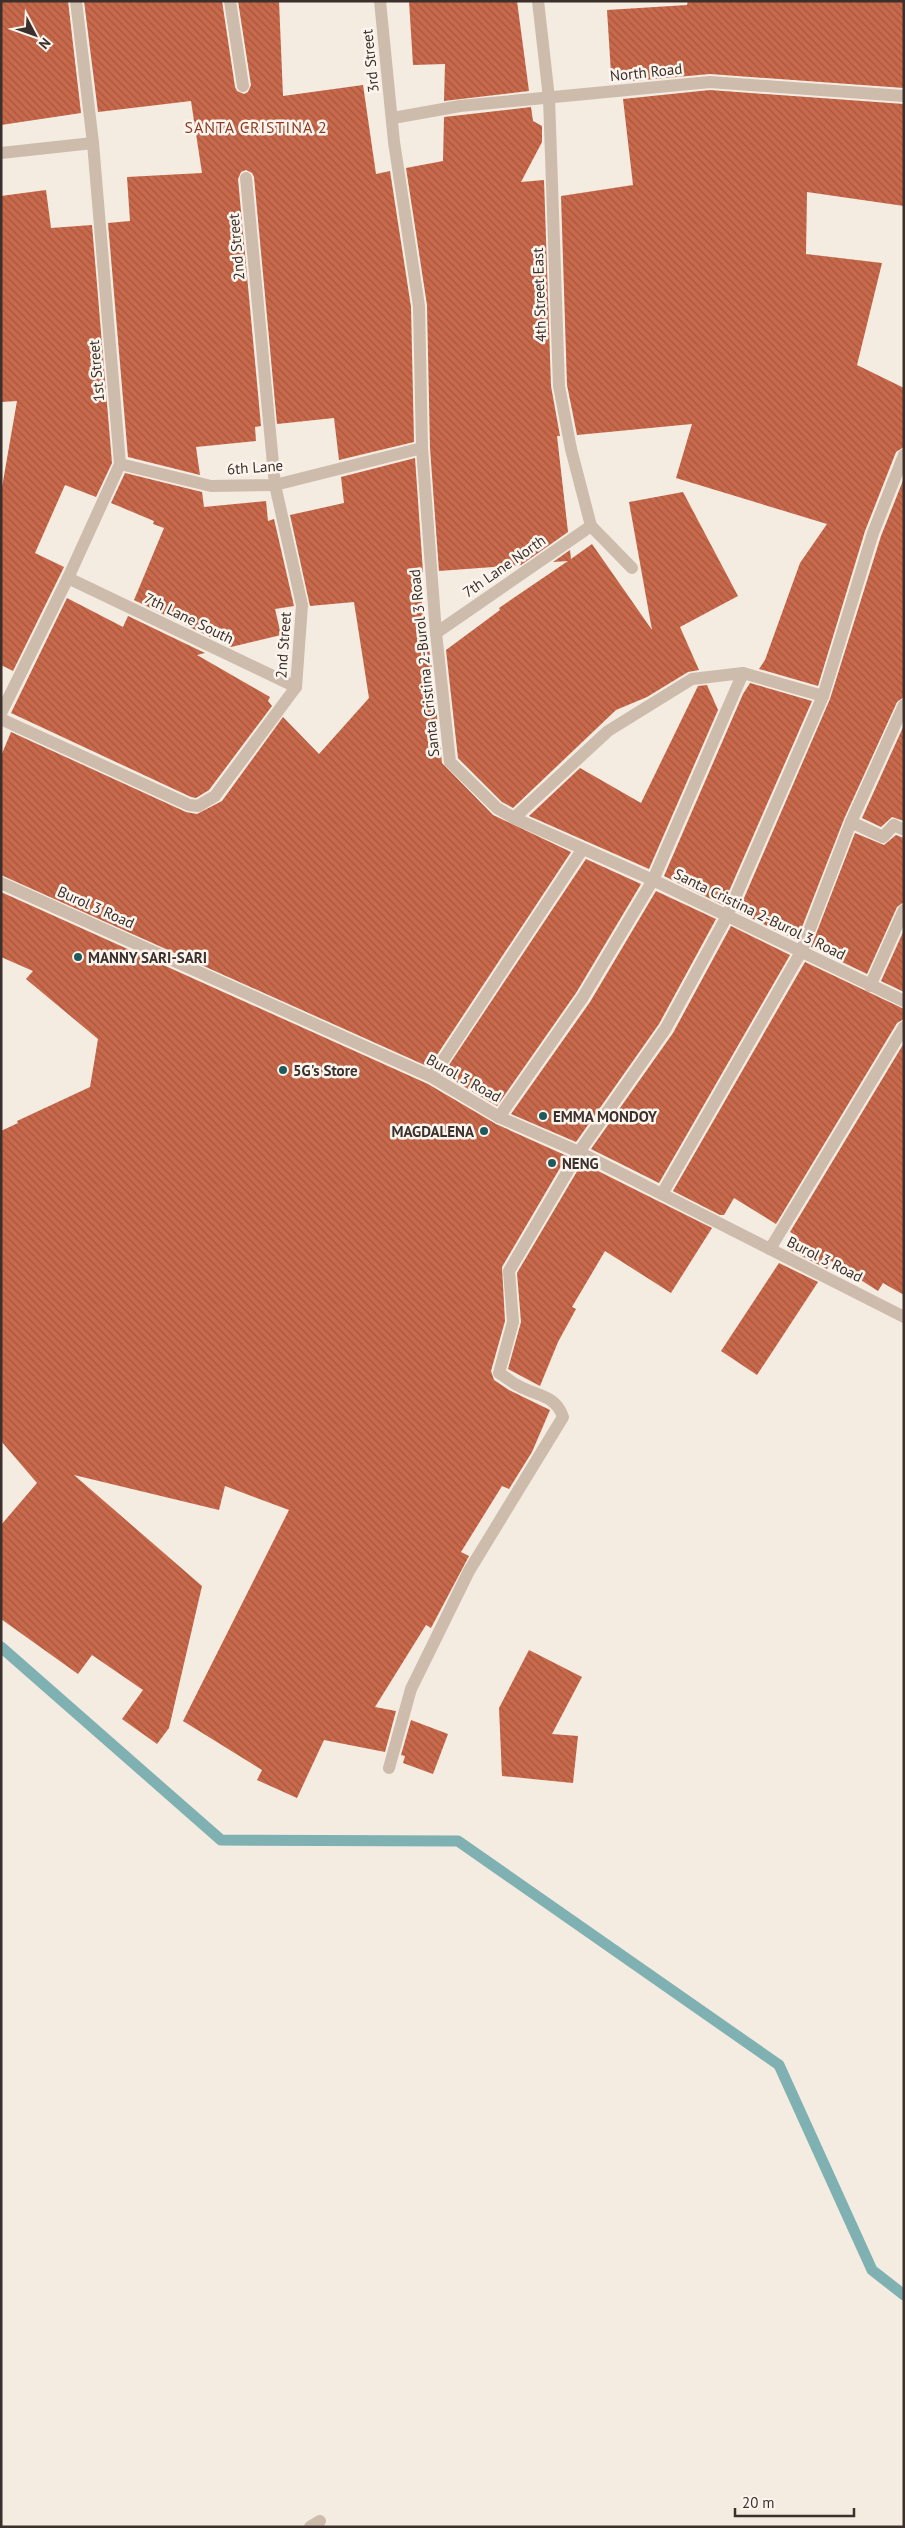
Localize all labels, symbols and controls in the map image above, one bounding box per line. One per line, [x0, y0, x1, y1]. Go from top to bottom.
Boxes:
north arrow [10, 10, 60, 60]
street label: 3rd Street [357, 28, 383, 94]
text: N [35, 34, 55, 53]
street label: North Road [609, 59, 683, 85]
district label: SANTA CRISTINA 2 [184, 117, 328, 137]
street label: 2nd Street [224, 213, 248, 281]
street label: 4th Street East [528, 247, 550, 343]
street label: 1st Street [84, 339, 108, 403]
street label: 6th Lane [226, 456, 284, 478]
street label: 7th Lane North [459, 530, 549, 602]
street label: Santa Cristina 2-Burol 3 Road [405, 568, 443, 758]
street label: 7th Lane South [141, 588, 237, 648]
street label: 2nd Street [271, 611, 295, 679]
street label: Santa Cristina 2-Burol 3 Road [671, 864, 849, 964]
street label: Burol 3 Road [55, 882, 137, 932]
place label: MANNY SARI-SARI [88, 948, 207, 967]
marker: MANNY SARI-SARI [72, 951, 84, 963]
street label: Burol 3 Road [423, 1050, 505, 1106]
place label: 5G's Store [293, 1061, 358, 1080]
marker: 5G's Store [277, 1064, 289, 1076]
place label: EMMA MONDOY [553, 1107, 657, 1126]
marker: EMMA MONDOY [537, 1110, 549, 1122]
place label: MAGDALENA [391, 1122, 475, 1141]
marker: MAGDALENA [478, 1125, 490, 1137]
place label: NENG [562, 1154, 599, 1173]
marker: NENG [546, 1157, 558, 1169]
street label: Burol 3 Road [784, 1232, 866, 1286]
scale bar [735, 2486, 854, 2518]
text: 20 m [742, 2493, 775, 2512]

